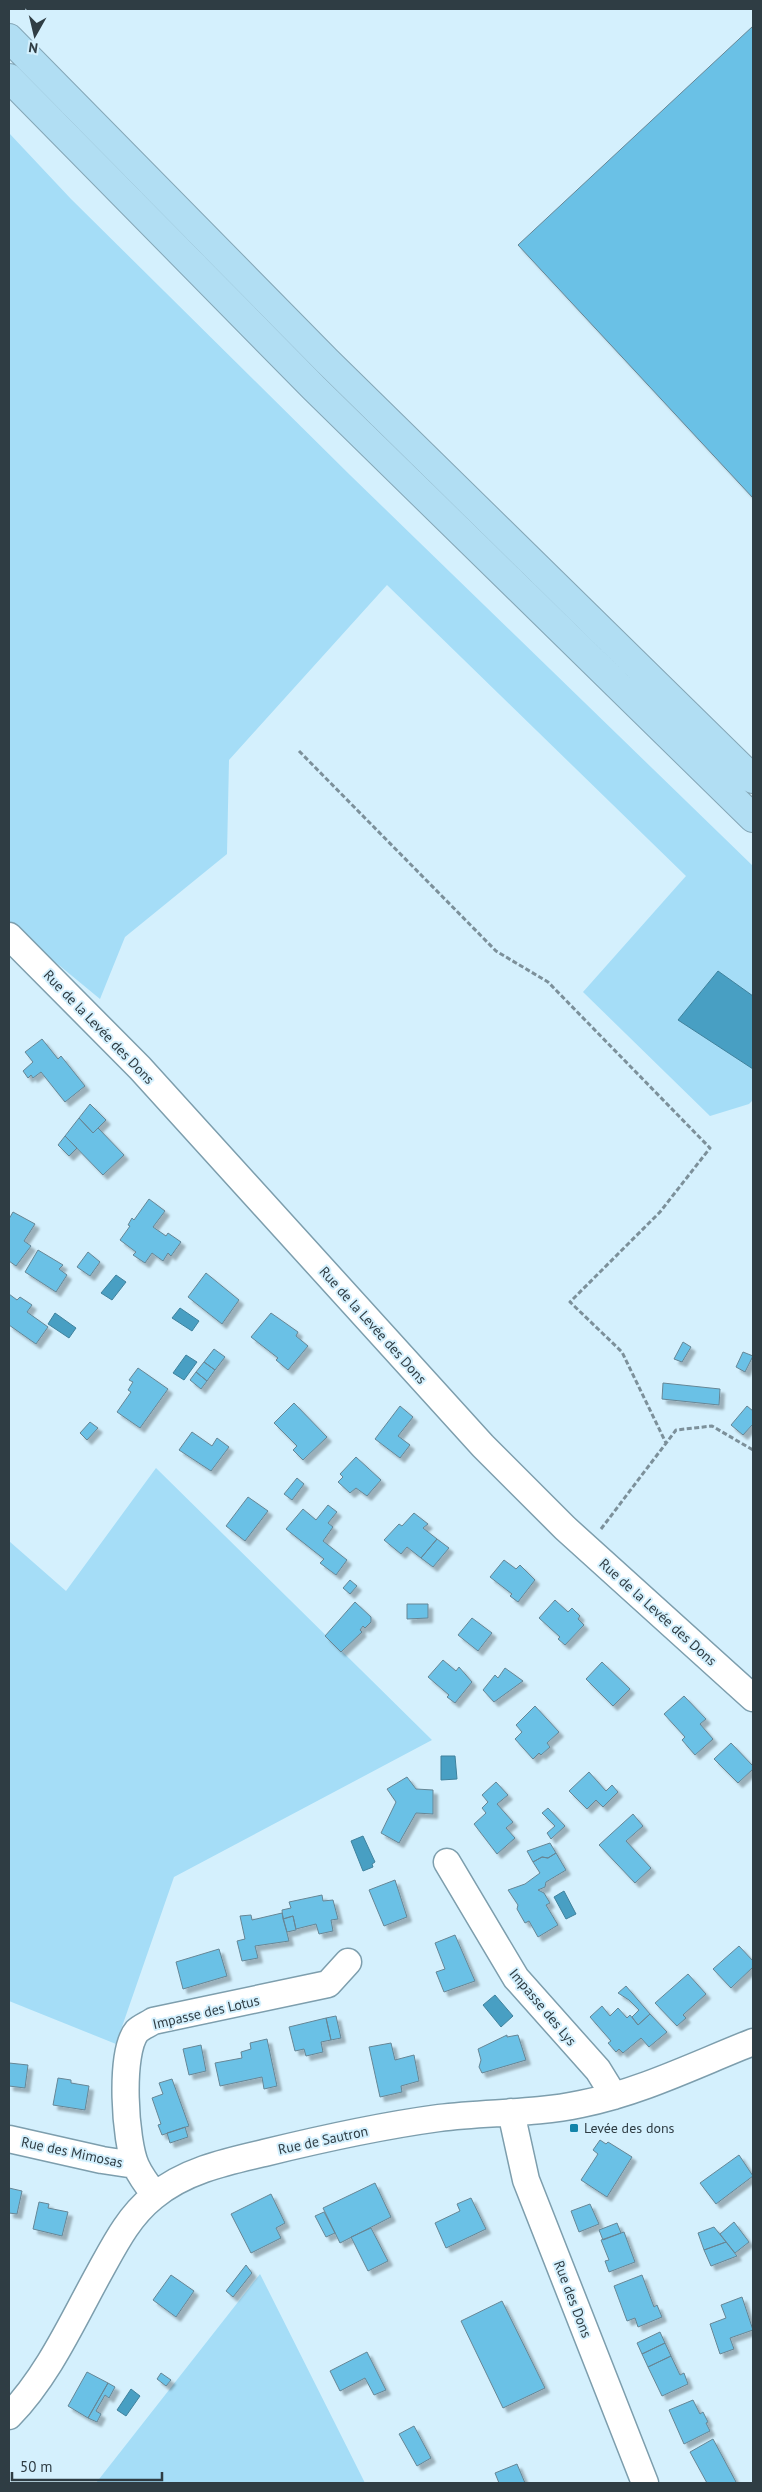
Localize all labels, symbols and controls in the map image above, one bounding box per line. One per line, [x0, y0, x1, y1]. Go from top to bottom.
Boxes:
north arrow [10, 10, 60, 60]
text: N [27, 38, 39, 57]
street label: Rue de la Levée des Dons [40, 966, 158, 1088]
street label: Rue de la Levée des Dons [316, 1263, 431, 1388]
street label: Rue de la Levée des Dons [596, 1555, 721, 1670]
street label: Impasse des Lys [506, 1965, 581, 2049]
street label: Impasse des Lotus [151, 1991, 261, 2033]
place label: Levée des dons [584, 2119, 675, 2137]
street label: Rue de Sautron [276, 2122, 370, 2158]
marker: Levée des dons [568, 2122, 580, 2134]
street label: Rue des Mimosas [20, 2132, 124, 2172]
street label: Rue des Dons [550, 2258, 596, 2340]
scale bar [12, 2450, 162, 2482]
text: 50 m [20, 2457, 53, 2476]

